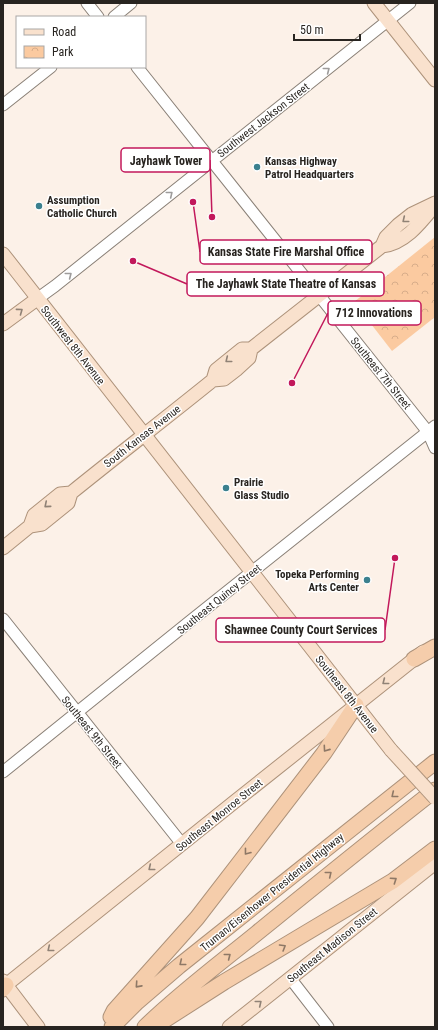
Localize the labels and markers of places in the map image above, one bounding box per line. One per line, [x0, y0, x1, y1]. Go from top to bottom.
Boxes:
callout: Jayhawk Tower [121, 148, 210, 172]
place label: Kansas Highway Patrol Headquarters [265, 155, 354, 181]
marker: Kansas Highway Patrol Headquarters [252, 162, 262, 172]
place label: Assumption Catholic Church [47, 194, 117, 220]
marker: Assumption Catholic Church [34, 201, 44, 211]
callout: Kansas State Fire Marshal Office [200, 240, 372, 264]
callout: The Jayhawk State Theatre of Kansas [187, 272, 384, 296]
callout: 712 Innovations [328, 301, 421, 325]
place label: Prairie Glass Studio [234, 476, 290, 502]
marker: Prairie Glass Studio [221, 483, 231, 493]
place label: Topeka Performing Arts Center [275, 568, 359, 594]
marker: Topeka Performing Arts Center [362, 575, 372, 585]
callout: Shawnee County Court Services [216, 618, 385, 642]

